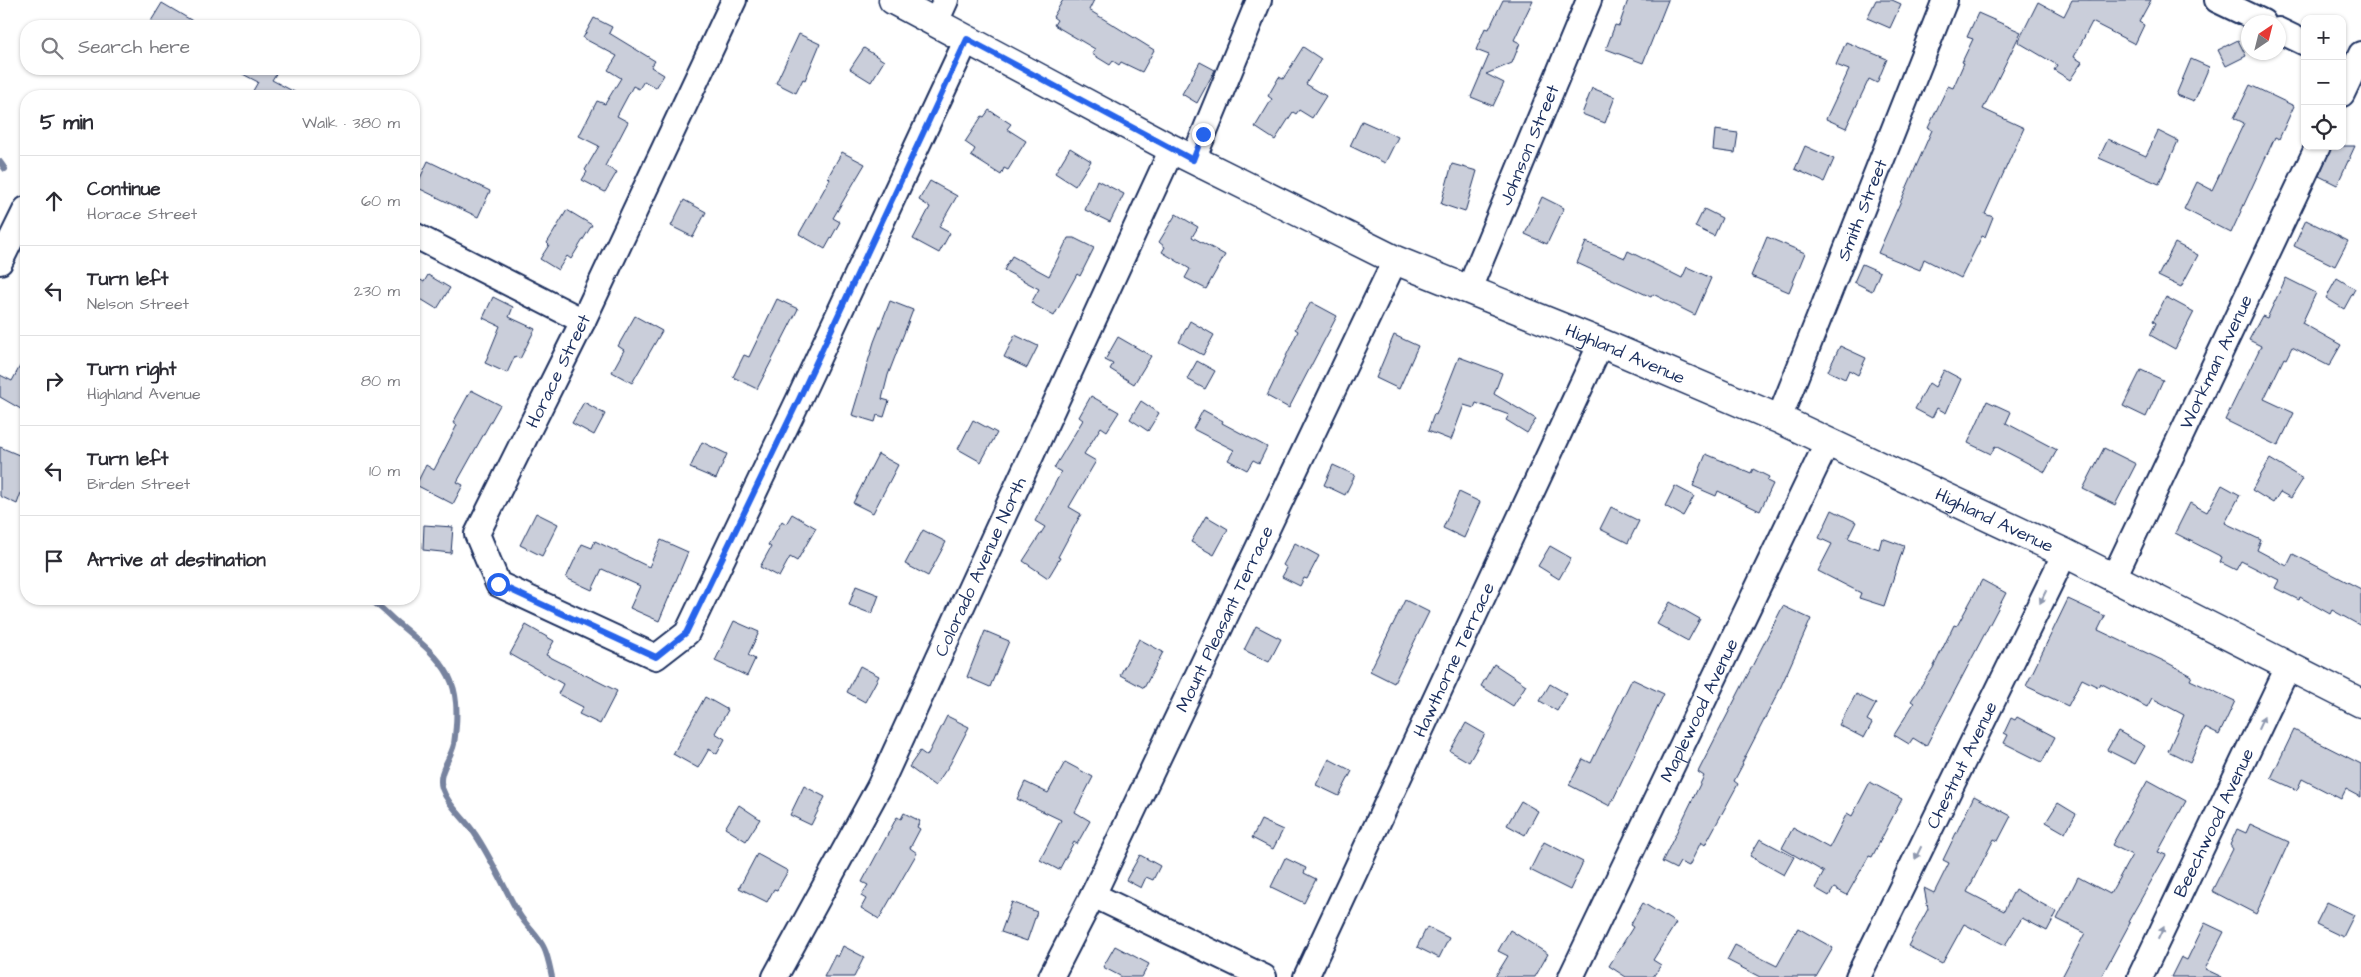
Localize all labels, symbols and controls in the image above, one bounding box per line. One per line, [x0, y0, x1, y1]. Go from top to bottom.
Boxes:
north arrow [2241, 15, 2286, 60]
map controls [2301, 15, 2346, 150]
button: + [2301, 15, 2346, 60]
search box [20, 20, 420, 75]
icon: search [38, 34, 66, 62]
text: Search here [78, 34, 190, 61]
button: − [2301, 60, 2346, 105]
street label: Johnson Street [1493, 80, 1566, 209]
button: locate [2301, 105, 2346, 150]
text: 5 min [40, 108, 93, 137]
text: Walk · 380 m [302, 112, 400, 134]
route end [1192, 123, 1215, 146]
street label: Smith Street [1831, 155, 1894, 264]
text: Continue [87, 176, 161, 203]
icon: ahead [40, 187, 68, 215]
text: 60 m [361, 190, 400, 212]
text: Horace Street [87, 203, 197, 225]
text: Turn left [87, 266, 168, 293]
icon: left [40, 277, 68, 305]
text: 230 m [354, 280, 400, 302]
street label: Workman Avenue [2174, 291, 2259, 433]
text: Nelson Street [87, 293, 189, 315]
street label: Horace Street [520, 309, 597, 432]
street label: Highland Avenue [1561, 318, 1689, 391]
text: Turn right [87, 356, 176, 383]
icon: right [40, 367, 68, 395]
text: 80 m [361, 370, 400, 392]
text: Highland Avenue [87, 383, 201, 405]
text: Turn left [87, 446, 168, 473]
icon: left [40, 457, 68, 485]
text: 10 m [369, 460, 400, 482]
text: Birden Street [87, 473, 190, 495]
street label: Colorado Avenue North [929, 473, 1033, 661]
street label: Highland Avenue [1931, 482, 2058, 559]
street label: Mount Pleasant Terrace [1170, 521, 1280, 716]
icon: arrive [40, 547, 68, 575]
text: Arrive at destination [87, 547, 266, 574]
route start [487, 573, 510, 596]
street label: Hawthorne Terrace [1407, 578, 1501, 741]
one-way arrow [2039, 590, 2047, 604]
street label: Maplewood Avenue [1654, 634, 1745, 786]
street label: Chestnut Avenue [1920, 697, 2004, 833]
one-way arrow [2257, 716, 2265, 730]
street label: Beechwood Avenue [2168, 744, 2260, 902]
one-way arrow [1914, 846, 1922, 860]
one-way arrow [2157, 926, 2165, 940]

